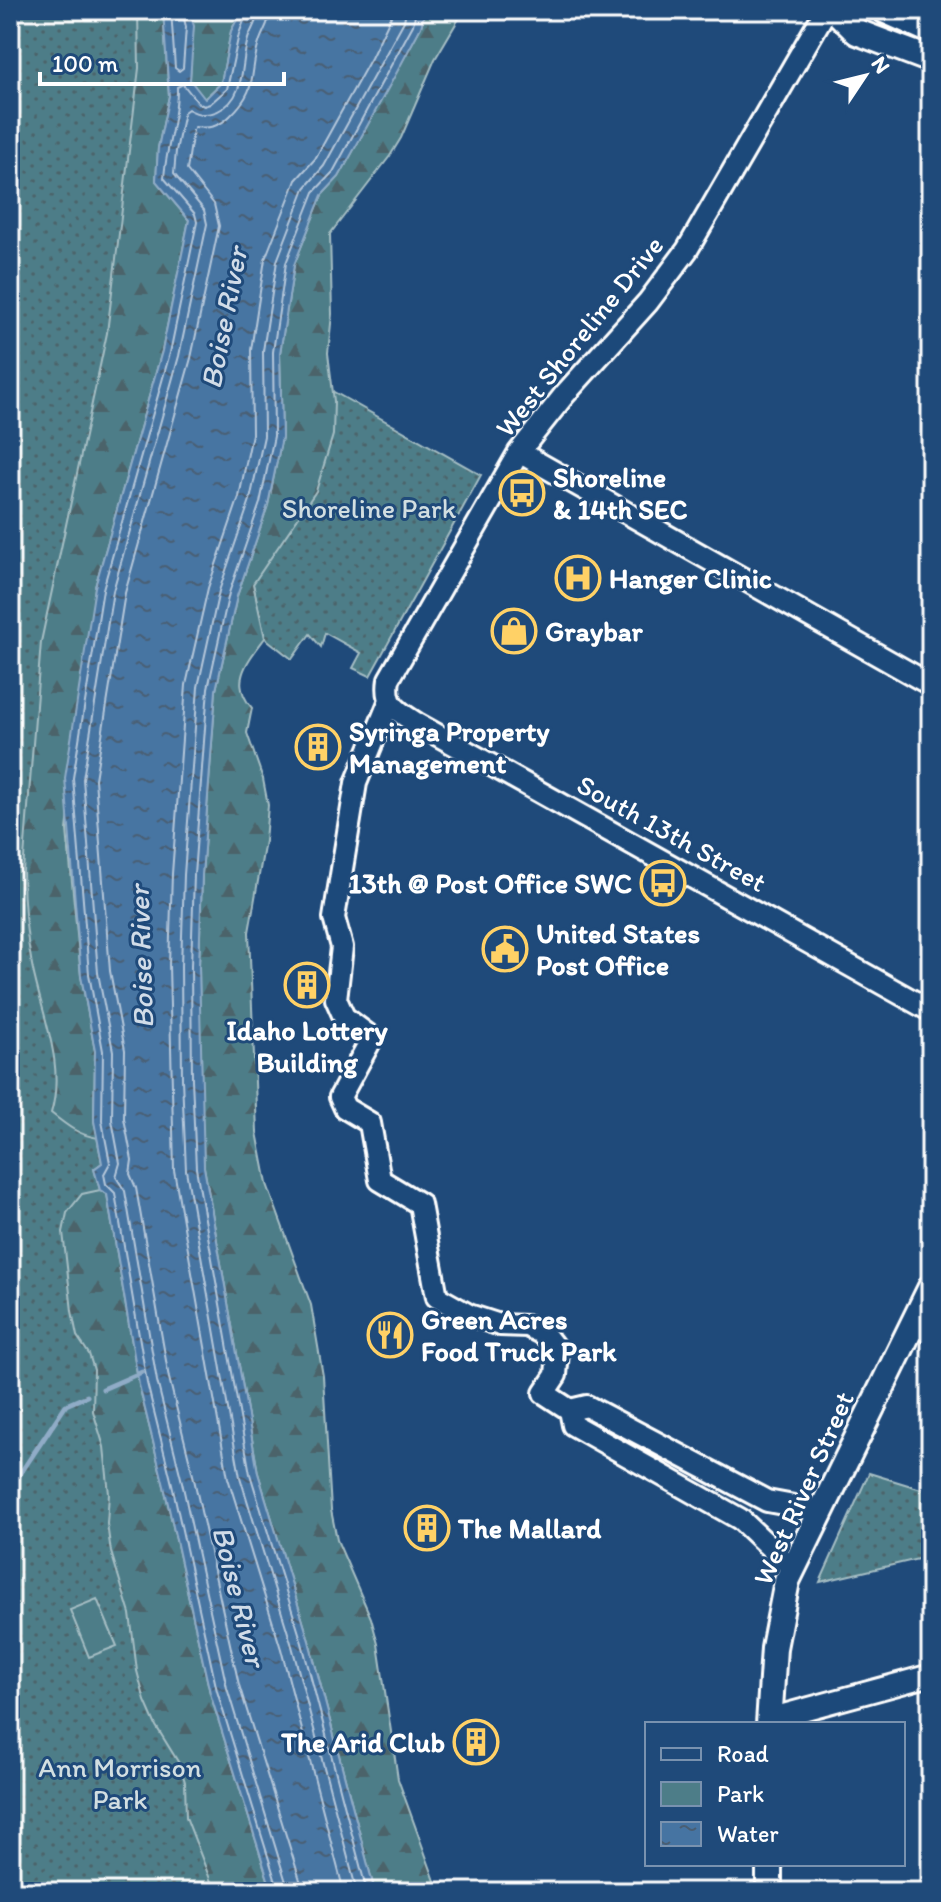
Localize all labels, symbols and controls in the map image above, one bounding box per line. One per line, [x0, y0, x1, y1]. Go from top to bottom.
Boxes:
scale bar [40, 36, 284, 86]
north arrow [825, 36, 905, 116]
text: 100 m [52, 49, 118, 78]
text: N [866, 51, 896, 79]
street label: West Shoreline Drive [488, 229, 670, 443]
water label: Boise River [192, 241, 256, 392]
place label: Shoreline & 14th SEC [553, 460, 688, 526]
bus stop icon: Shoreline & 14th SEC [498, 469, 546, 517]
park label: Shoreline Park [282, 491, 457, 525]
hospital icon: Hanger Clinic [554, 554, 602, 602]
place label: Hanger Clinic [609, 561, 772, 595]
shop icon: Graybar [490, 607, 538, 655]
place label: Graybar [545, 614, 644, 648]
place label: Syringa Property Management [349, 714, 550, 780]
building icon: Syringa Property Management [294, 723, 342, 771]
street label: South 13th Street [571, 767, 773, 899]
bus stop icon: 13th @ Post Office SWC [639, 859, 687, 907]
place label: 13th @ Post Office SWC [348, 866, 632, 900]
water label: Boise River [119, 882, 161, 1029]
place label: United States Post Office [536, 916, 700, 982]
public building icon: United States Post Office [481, 925, 529, 973]
building icon: Idaho Lottery Building [283, 961, 331, 1009]
place label: Idaho Lottery Building [226, 1013, 388, 1079]
place label: Green Acres Food Truck Park [421, 1302, 617, 1368]
restaurant icon: Green Acres Food Truck Park [366, 1311, 414, 1359]
street label: West River Street [745, 1386, 861, 1590]
building icon: The Mallard [403, 1504, 451, 1552]
place label: The Mallard [457, 1511, 602, 1545]
water label: Boise River [204, 1522, 276, 1673]
building icon: The Arid Club [452, 1718, 500, 1766]
legend [645, 1722, 905, 1866]
place label: The Arid Club [280, 1725, 445, 1759]
text: Road [717, 1739, 769, 1768]
park label: Ann Morrison Park [38, 1750, 202, 1816]
text: Park [717, 1779, 764, 1808]
text: Water [717, 1819, 779, 1848]

